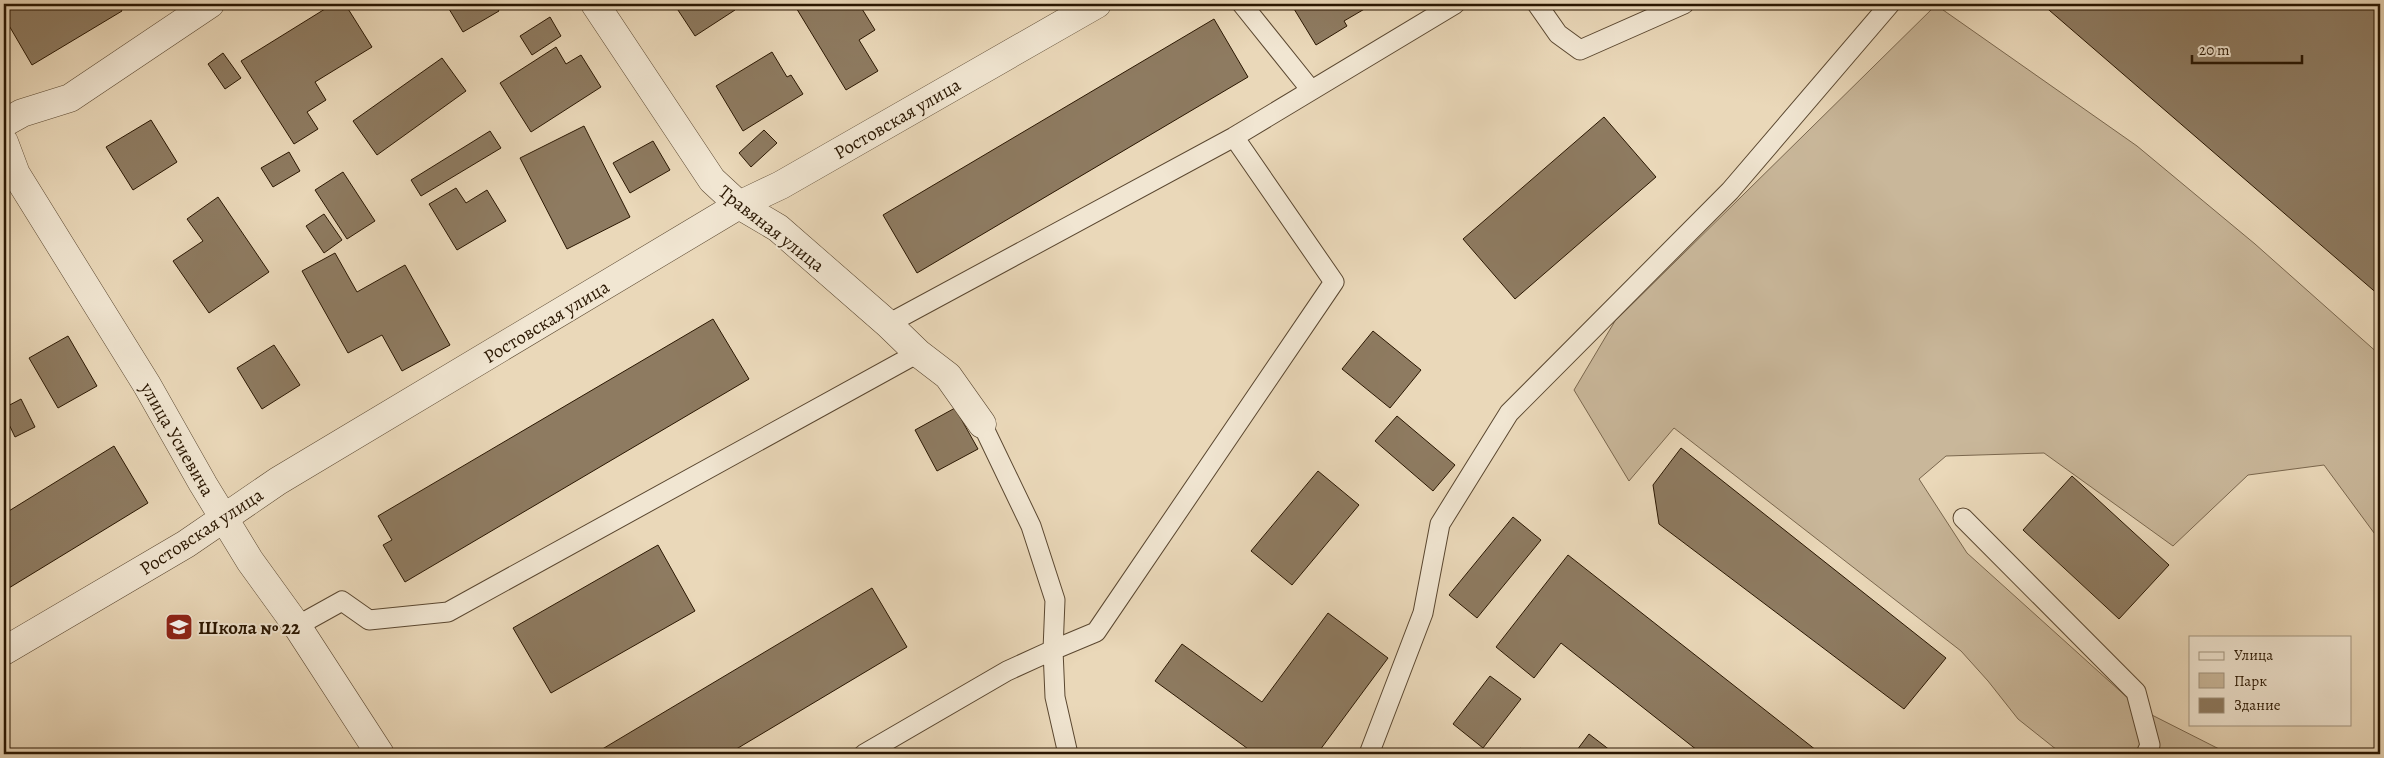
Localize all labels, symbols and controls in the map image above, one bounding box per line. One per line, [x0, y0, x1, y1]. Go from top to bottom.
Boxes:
scale bar [2192, 32, 2302, 64]
text: 20 m [2199, 40, 2230, 60]
street label: Ростовская улица [829, 72, 966, 166]
street label: Травяная улица [713, 179, 830, 279]
street label: Ростовская улица [479, 274, 614, 370]
street label: улица Усиевича [133, 377, 220, 502]
street label: Ростовская улица [135, 482, 269, 582]
school or university icon: Школа № 22 [164, 612, 194, 642]
place label: Школа № 22 [198, 615, 300, 641]
legend [2189, 636, 2352, 726]
text: Улица [2234, 645, 2273, 665]
text: Парк [2234, 671, 2267, 691]
text: Здание [2234, 695, 2281, 715]

